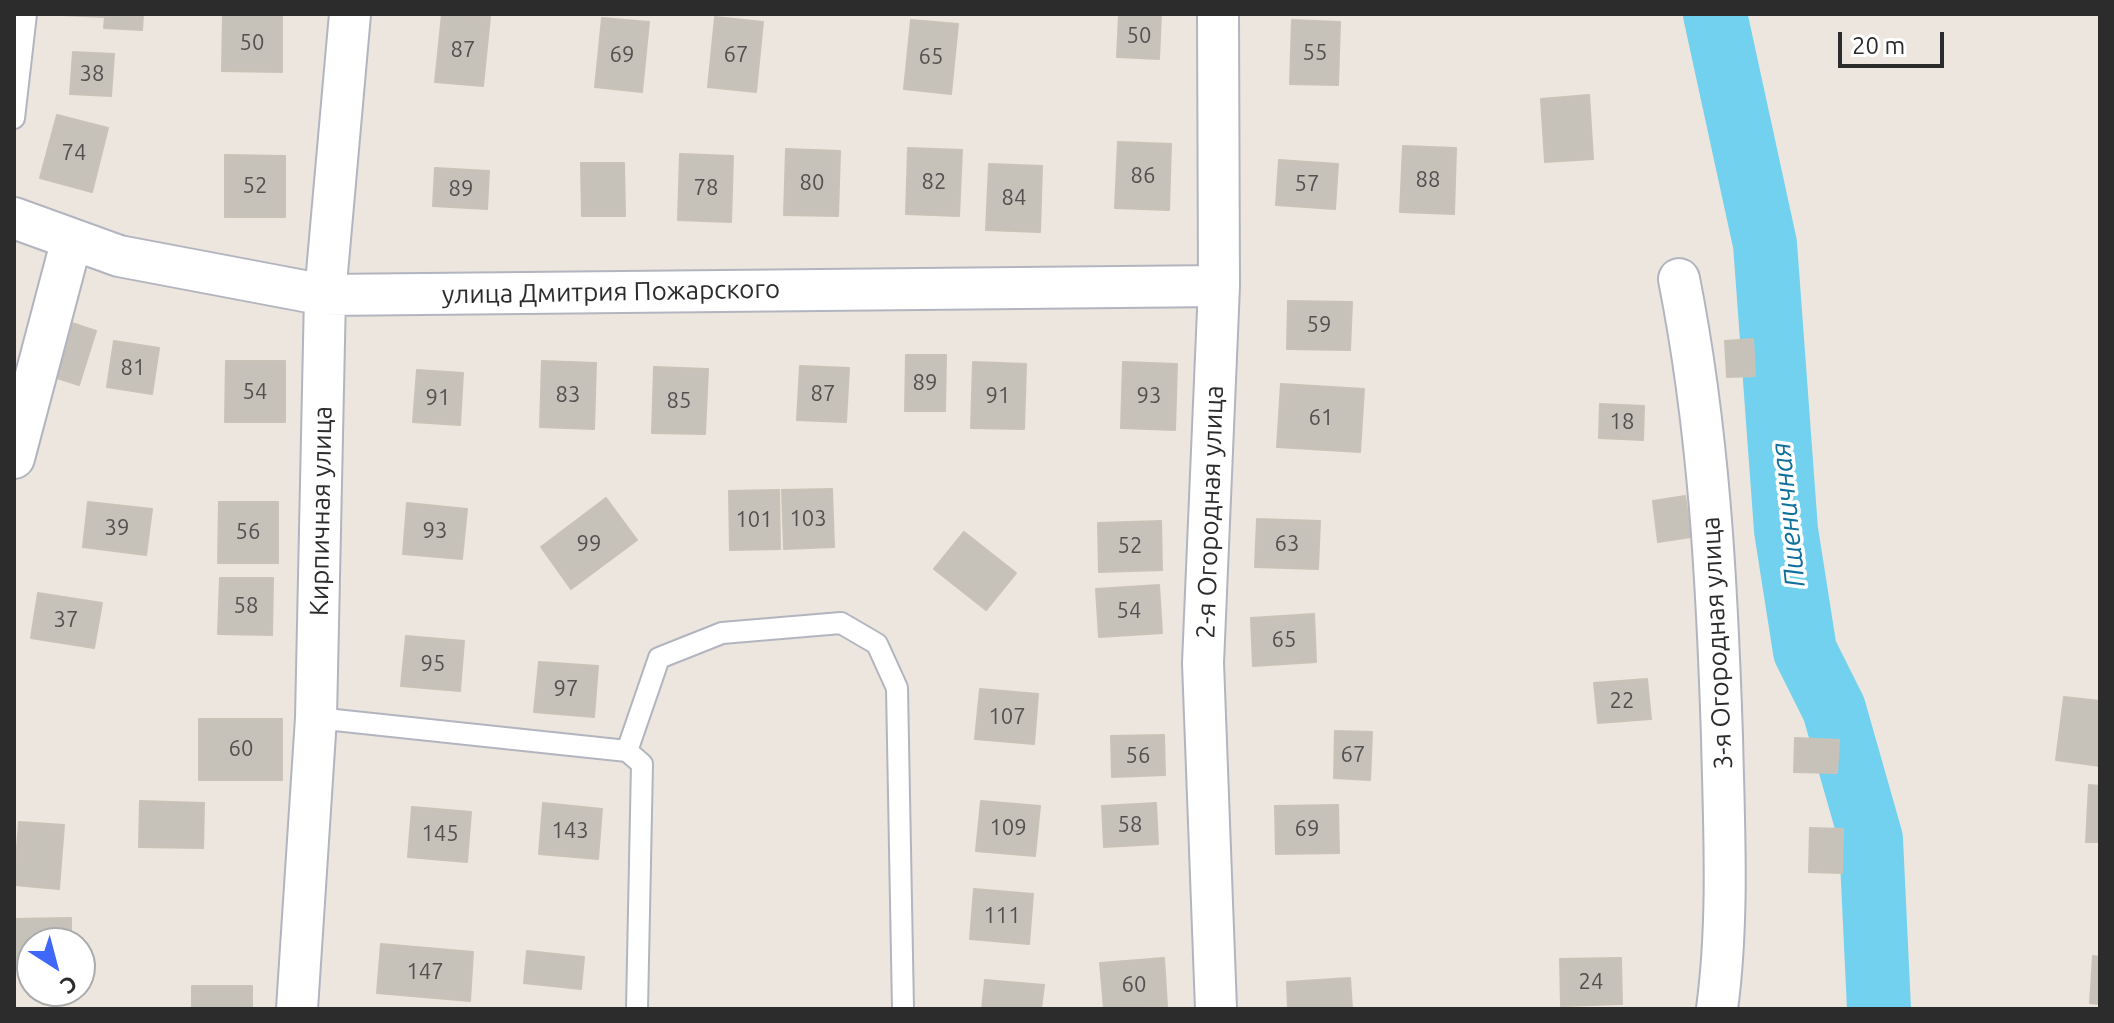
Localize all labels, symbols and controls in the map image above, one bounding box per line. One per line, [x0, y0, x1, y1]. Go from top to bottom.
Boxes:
scale bar [1842, 16, 1948, 66]
house number: 50 [1127, 23, 1151, 49]
house number: 50 [240, 30, 264, 56]
text: 20 m [1852, 32, 1905, 59]
house number: 87 [451, 37, 475, 63]
house number: 55 [1303, 40, 1327, 66]
house number: 69 [610, 42, 634, 68]
house number: 67 [724, 42, 748, 68]
house number: 65 [919, 44, 943, 70]
house number: 38 [80, 61, 104, 87]
house number: 74 [62, 140, 86, 166]
house number: 86 [1131, 163, 1155, 189]
house number: 88 [1416, 167, 1440, 193]
house number: 82 [922, 169, 946, 195]
house number: 80 [800, 170, 824, 196]
house number: 57 [1295, 171, 1319, 197]
house number: 52 [243, 173, 267, 199]
house number: 78 [694, 175, 718, 201]
house number: 89 [449, 176, 473, 202]
house number: 84 [1002, 185, 1026, 211]
street label: улица Дмитрия Пожарского [442, 273, 780, 311]
house number: 59 [1307, 312, 1331, 338]
house number: 81 [121, 355, 145, 381]
house number: 89 [913, 370, 937, 396]
house number: 54 [243, 379, 267, 405]
house number: 87 [811, 381, 835, 407]
house number: 83 [556, 382, 580, 408]
house number: 91 [986, 383, 1010, 409]
house number: 93 [1137, 383, 1161, 409]
house number: 91 [426, 385, 450, 411]
street label: 2-я Огородная улица [1190, 385, 1230, 639]
house number: 85 [667, 388, 691, 414]
house number: 61 [1309, 405, 1333, 431]
street label: Кирпичная улица [304, 406, 338, 616]
house number: 18 [1610, 409, 1634, 435]
water label: Пшеничная [1764, 441, 1812, 589]
house number: 103 [789, 506, 827, 532]
house number: 101 [735, 507, 773, 533]
house number: 39 [105, 515, 129, 541]
street label: 3-я Огородная улица [1695, 516, 1739, 770]
house number: 93 [423, 518, 447, 544]
house number: 56 [236, 519, 260, 545]
house number: 99 [577, 531, 601, 557]
house number: 63 [1275, 531, 1299, 557]
house number: 52 [1118, 533, 1142, 559]
house number: 58 [234, 593, 258, 619]
house number: 54 [1117, 598, 1141, 624]
house number: 37 [54, 607, 78, 633]
house number: 65 [1272, 627, 1296, 653]
house number: 95 [421, 651, 445, 677]
house number: 97 [554, 676, 578, 702]
house number: 22 [1610, 688, 1634, 714]
house number: 107 [988, 704, 1026, 730]
house number: 60 [229, 736, 253, 762]
house number: 67 [1341, 742, 1365, 768]
house number: 56 [1126, 743, 1150, 769]
house number: 58 [1118, 812, 1142, 838]
house number: 109 [989, 815, 1027, 841]
house number: 69 [1295, 816, 1319, 842]
house number: 143 [551, 818, 589, 844]
house number: 145 [421, 821, 459, 847]
house number: 111 [983, 903, 1021, 929]
north arrow [16, 927, 96, 1007]
house number: 147 [406, 959, 444, 985]
house number: 24 [1579, 969, 1603, 995]
text: С [56, 971, 82, 999]
house number: 60 [1122, 972, 1146, 998]

